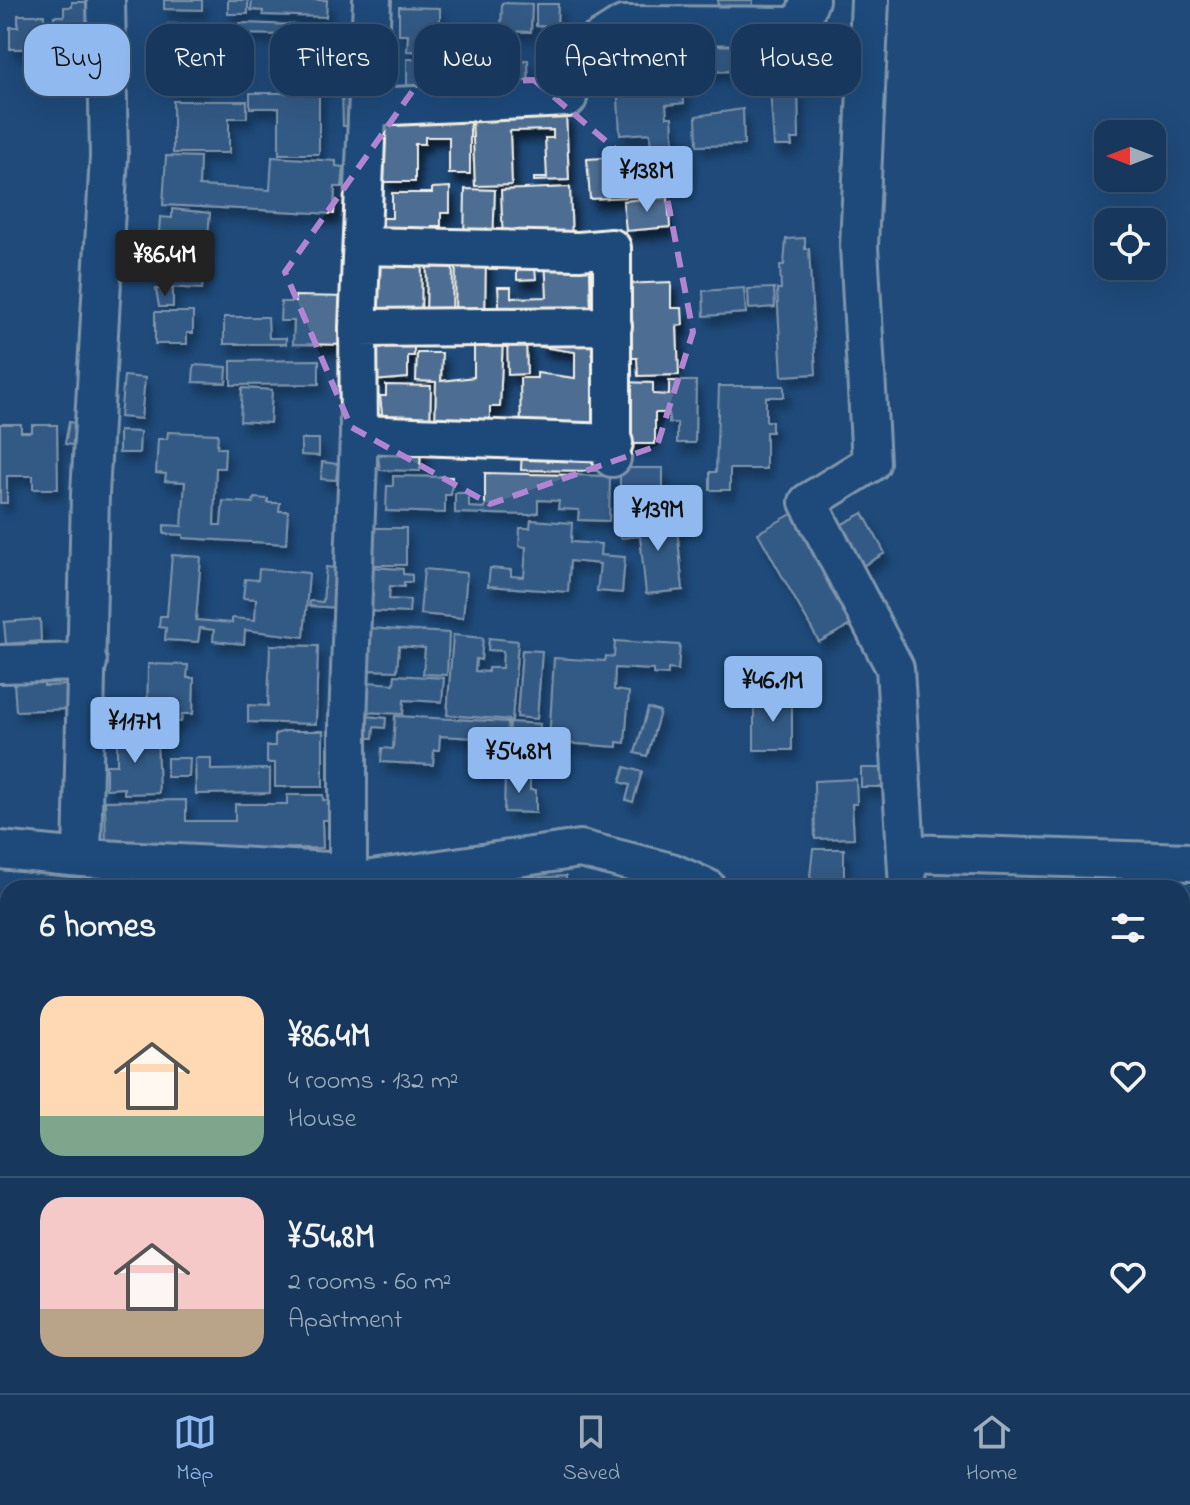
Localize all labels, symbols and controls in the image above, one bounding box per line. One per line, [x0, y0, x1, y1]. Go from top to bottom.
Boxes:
chip: Buy [24, 24, 130, 96]
chip: Rent [146, 24, 254, 96]
chip: Filters [270, 24, 398, 96]
chip: New [414, 24, 520, 96]
chip: Apartment [536, 24, 715, 96]
chip: House [731, 24, 861, 96]
north arrow [1094, 120, 1166, 192]
map controls [1094, 120, 1166, 280]
pin: ¥138M [591, 146, 703, 214]
text: ¥138M [620, 153, 674, 191]
button: locate [1094, 208, 1166, 280]
pin: ¥86.4M [100, 230, 230, 298]
text: ¥86.4M [133, 237, 197, 275]
pin: ¥139M [602, 485, 714, 553]
text: ¥139M [632, 492, 684, 530]
pin: ¥46.1M [708, 656, 838, 724]
text: ¥46.1M [742, 663, 804, 701]
pin: ¥117M [79, 697, 191, 765]
text: ¥117M [108, 704, 162, 742]
pin: ¥54.8M [454, 727, 584, 795]
text: ¥54.8M [486, 734, 552, 772]
text: 6 homes [40, 903, 156, 953]
icon: filters [1106, 906, 1150, 950]
text: ¥86.4M [288, 1013, 371, 1063]
icon: home [104, 1028, 200, 1124]
icon: heart [1106, 1054, 1150, 1098]
text: 4 rooms · 132 m² [288, 1063, 459, 1101]
text: House [288, 1101, 356, 1139]
text: ¥54.8M [288, 1214, 375, 1264]
icon: home [104, 1229, 200, 1325]
icon: heart [1106, 1255, 1150, 1299]
text: 2 rooms · 60 m² [288, 1264, 452, 1302]
text: Apartment [288, 1302, 402, 1340]
tab: Map [173, 1410, 217, 1490]
tab: Saved [563, 1410, 620, 1490]
tab: Home [966, 1410, 1017, 1490]

